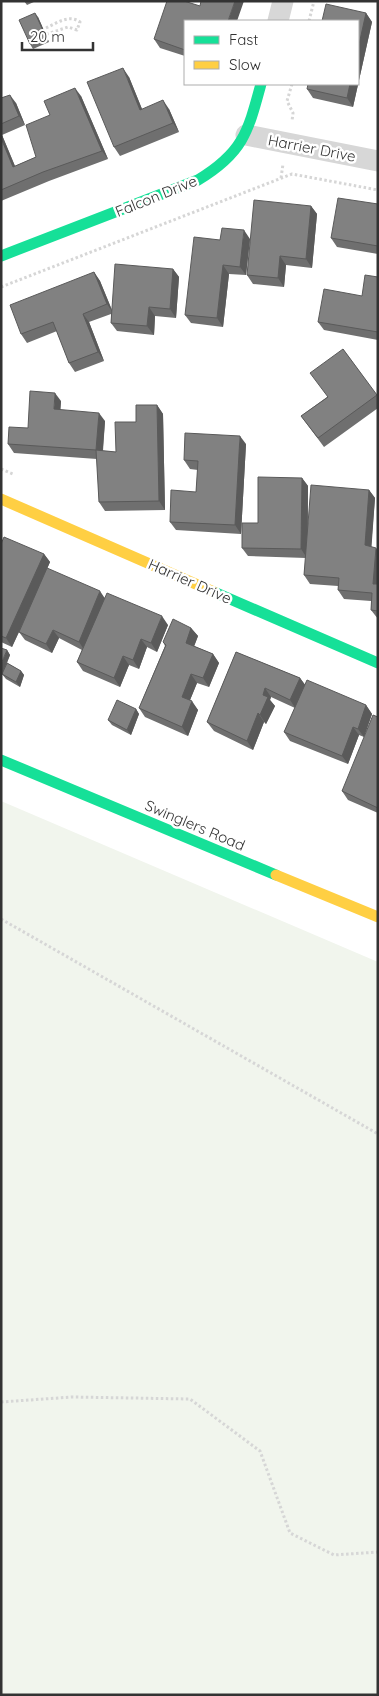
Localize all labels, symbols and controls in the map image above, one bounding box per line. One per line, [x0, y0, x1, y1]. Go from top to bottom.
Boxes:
scale bar [22, 20, 94, 52]
legend [184, 20, 359, 85]
text: 20 m [30, 27, 65, 46]
text: Fast [229, 30, 258, 49]
text: Slow [229, 55, 261, 74]
street label: Harrier Drive [266, 130, 358, 166]
street label: Falcon Drive [112, 171, 200, 221]
street label: Harrier Drive [145, 554, 235, 608]
street label: Swinglers Road [142, 795, 248, 855]

